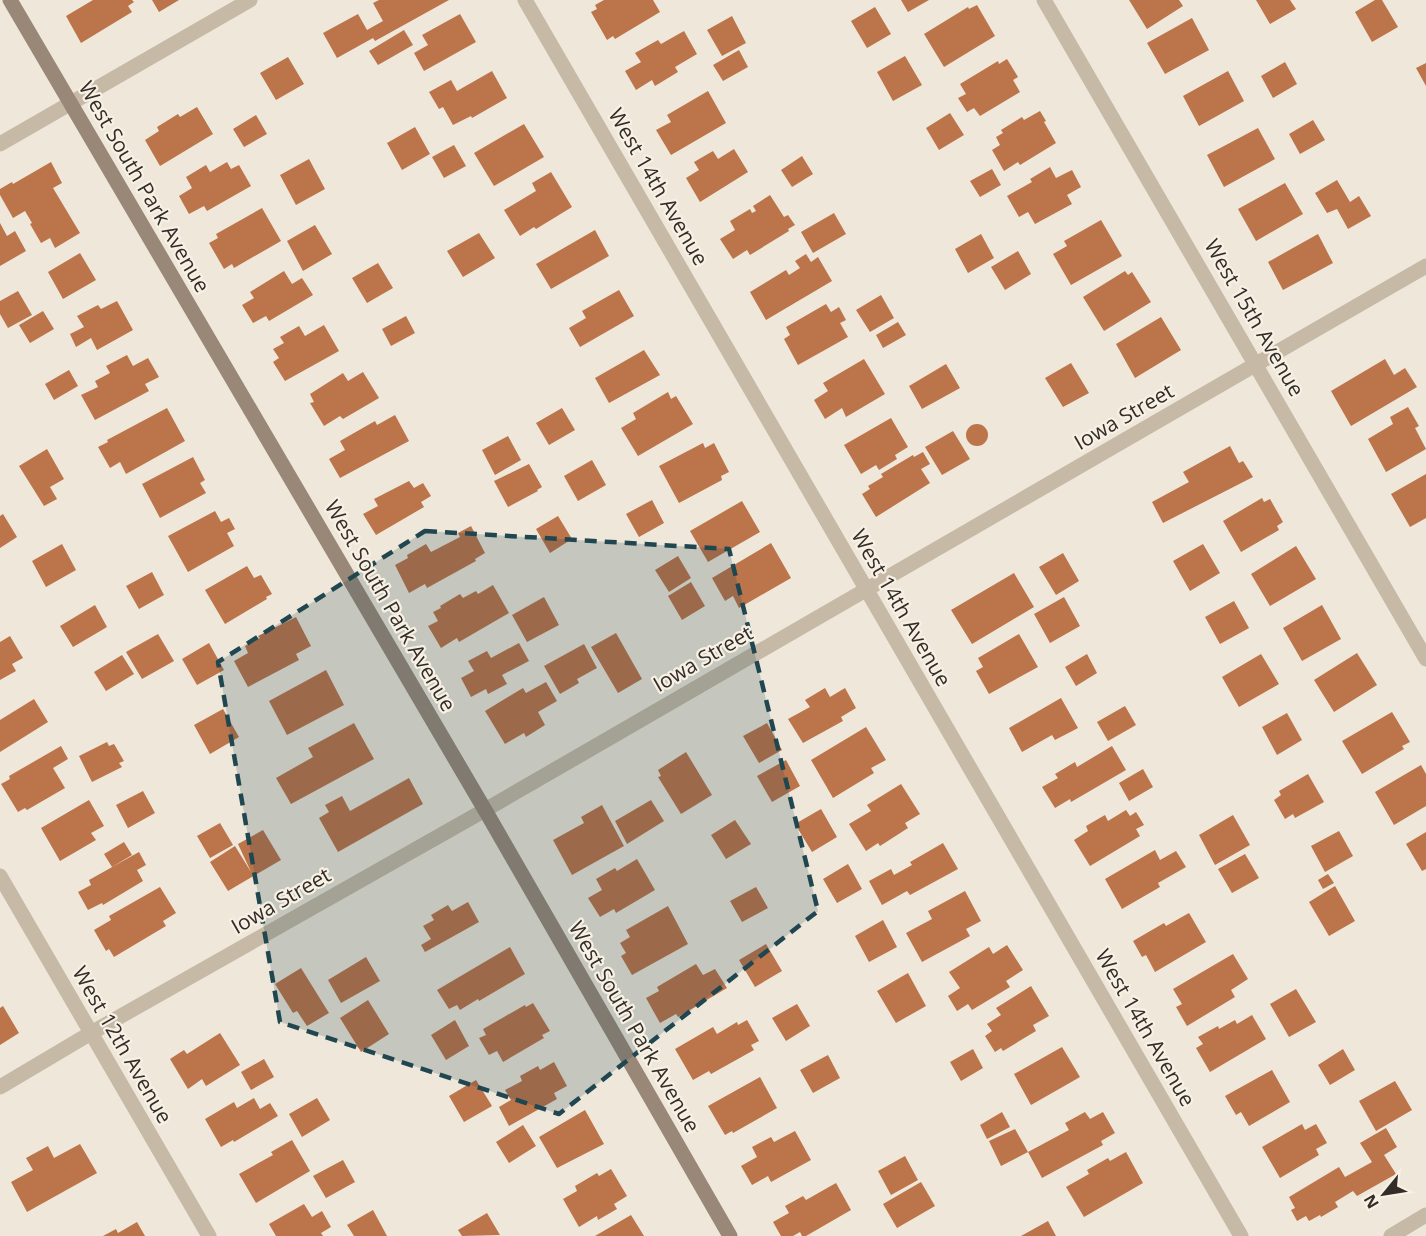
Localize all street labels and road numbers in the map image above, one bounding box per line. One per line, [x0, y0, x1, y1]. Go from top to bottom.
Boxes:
street label: West South Park Avenue [73, 76, 217, 297]
street label: West 14th Avenue [602, 103, 715, 270]
street label: West 15th Avenue [1198, 234, 1311, 401]
street label: Iowa Street [1069, 376, 1178, 456]
street label: West South Park Avenue [319, 495, 463, 716]
street label: West 14th Avenue [845, 524, 958, 691]
street label: Iowa Street [648, 618, 757, 698]
street label: Iowa Street [226, 860, 335, 940]
street label: West South Park Avenue [563, 916, 707, 1137]
street label: West 14th Avenue [1089, 944, 1202, 1111]
street label: West 12th Avenue [66, 961, 179, 1128]

